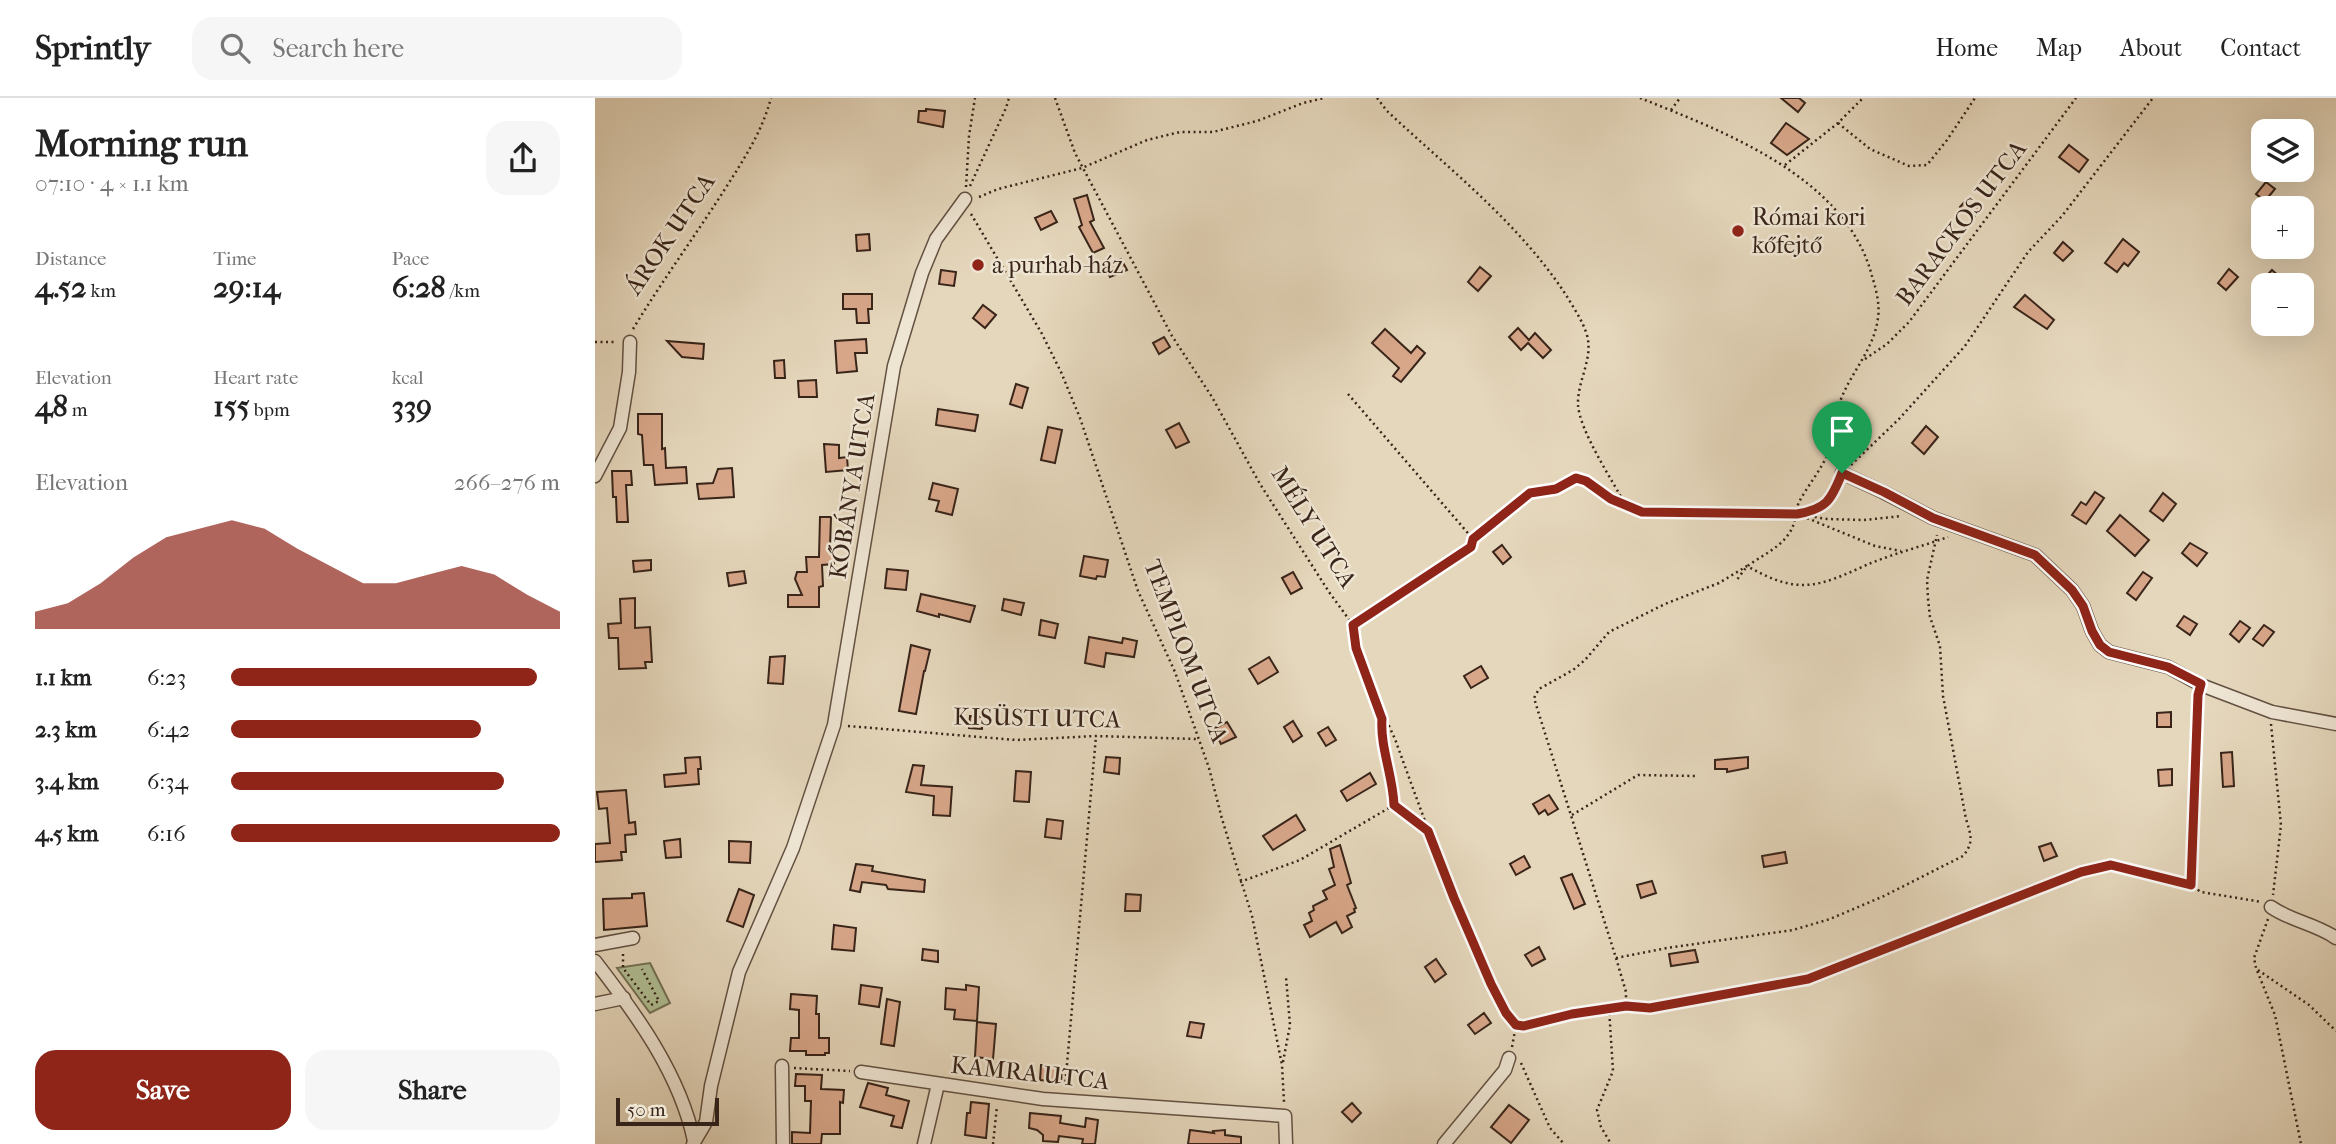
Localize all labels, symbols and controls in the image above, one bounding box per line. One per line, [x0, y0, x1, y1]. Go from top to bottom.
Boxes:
search box [192, 17, 682, 80]
text: Sprintly [35, 29, 150, 68]
icon: search [216, 29, 254, 67]
text: Search here [272, 33, 404, 64]
text: Home [1936, 34, 1998, 62]
text: Map [2036, 34, 2082, 62]
text: About [2120, 34, 2182, 62]
text: Contact [2220, 34, 2301, 62]
map controls [2251, 119, 2314, 336]
button: layers [2251, 119, 2314, 182]
text: Morning run [35, 121, 248, 166]
button: share [486, 121, 560, 195]
street label: BARACKOS UTCA [1890, 135, 2032, 311]
street label: ÁROK UTCA [618, 167, 721, 301]
text: 07:10 · 4 × 1.1 km [35, 170, 189, 197]
button: + [2251, 196, 2314, 259]
place label: Római kori kőfejtő [1752, 203, 1866, 259]
marker: Római kori kőfejtő [1730, 223, 1746, 239]
text: Distance [35, 248, 106, 270]
text: Time [213, 248, 257, 270]
text: Pace [392, 248, 430, 270]
place label: a purhab-ház [992, 251, 1124, 279]
marker: a purhab-ház [970, 257, 986, 273]
text: 4.52 [35, 270, 86, 305]
text: 29:14 [213, 270, 280, 305]
text: 6:28 [392, 270, 446, 305]
button: − [2251, 273, 2314, 336]
text: km [86, 280, 116, 302]
text: /km [446, 280, 480, 302]
text: Elevation [35, 367, 112, 389]
text: Heart rate [213, 367, 298, 389]
text: kcal [392, 367, 424, 389]
text: 48 [35, 389, 68, 424]
text: 155 [213, 389, 250, 424]
text: 339 [392, 389, 432, 424]
street label: KŐBÁNYA UTCA [823, 391, 881, 581]
text: m [68, 399, 88, 421]
text: bpm [250, 399, 290, 421]
pin [1812, 401, 1872, 473]
icon: arrive [1823, 412, 1861, 450]
street label: MÉLY UTCA [1266, 461, 1363, 593]
text: Elevation [35, 469, 128, 496]
text: 266–276 m [454, 469, 560, 496]
street label: TEMPLOM UTCA [1138, 556, 1234, 747]
text: 1.1 km [35, 664, 92, 691]
text: 6:23 [147, 664, 186, 691]
street label: KISÜSTI UTCA [953, 702, 1121, 733]
text: 2.3 km [35, 716, 97, 743]
text: 6:42 [147, 716, 190, 743]
text: 3.4 km [35, 768, 99, 795]
text: 6:34 [147, 768, 188, 795]
text: 4.5 km [35, 820, 99, 847]
text: 6:16 [147, 820, 186, 847]
button: Save [35, 1050, 291, 1130]
button: Share [305, 1050, 560, 1130]
street label: KAMRA UTCA [949, 1051, 1111, 1095]
scale bar [616, 1095, 719, 1127]
text: 50 m [627, 1099, 666, 1121]

